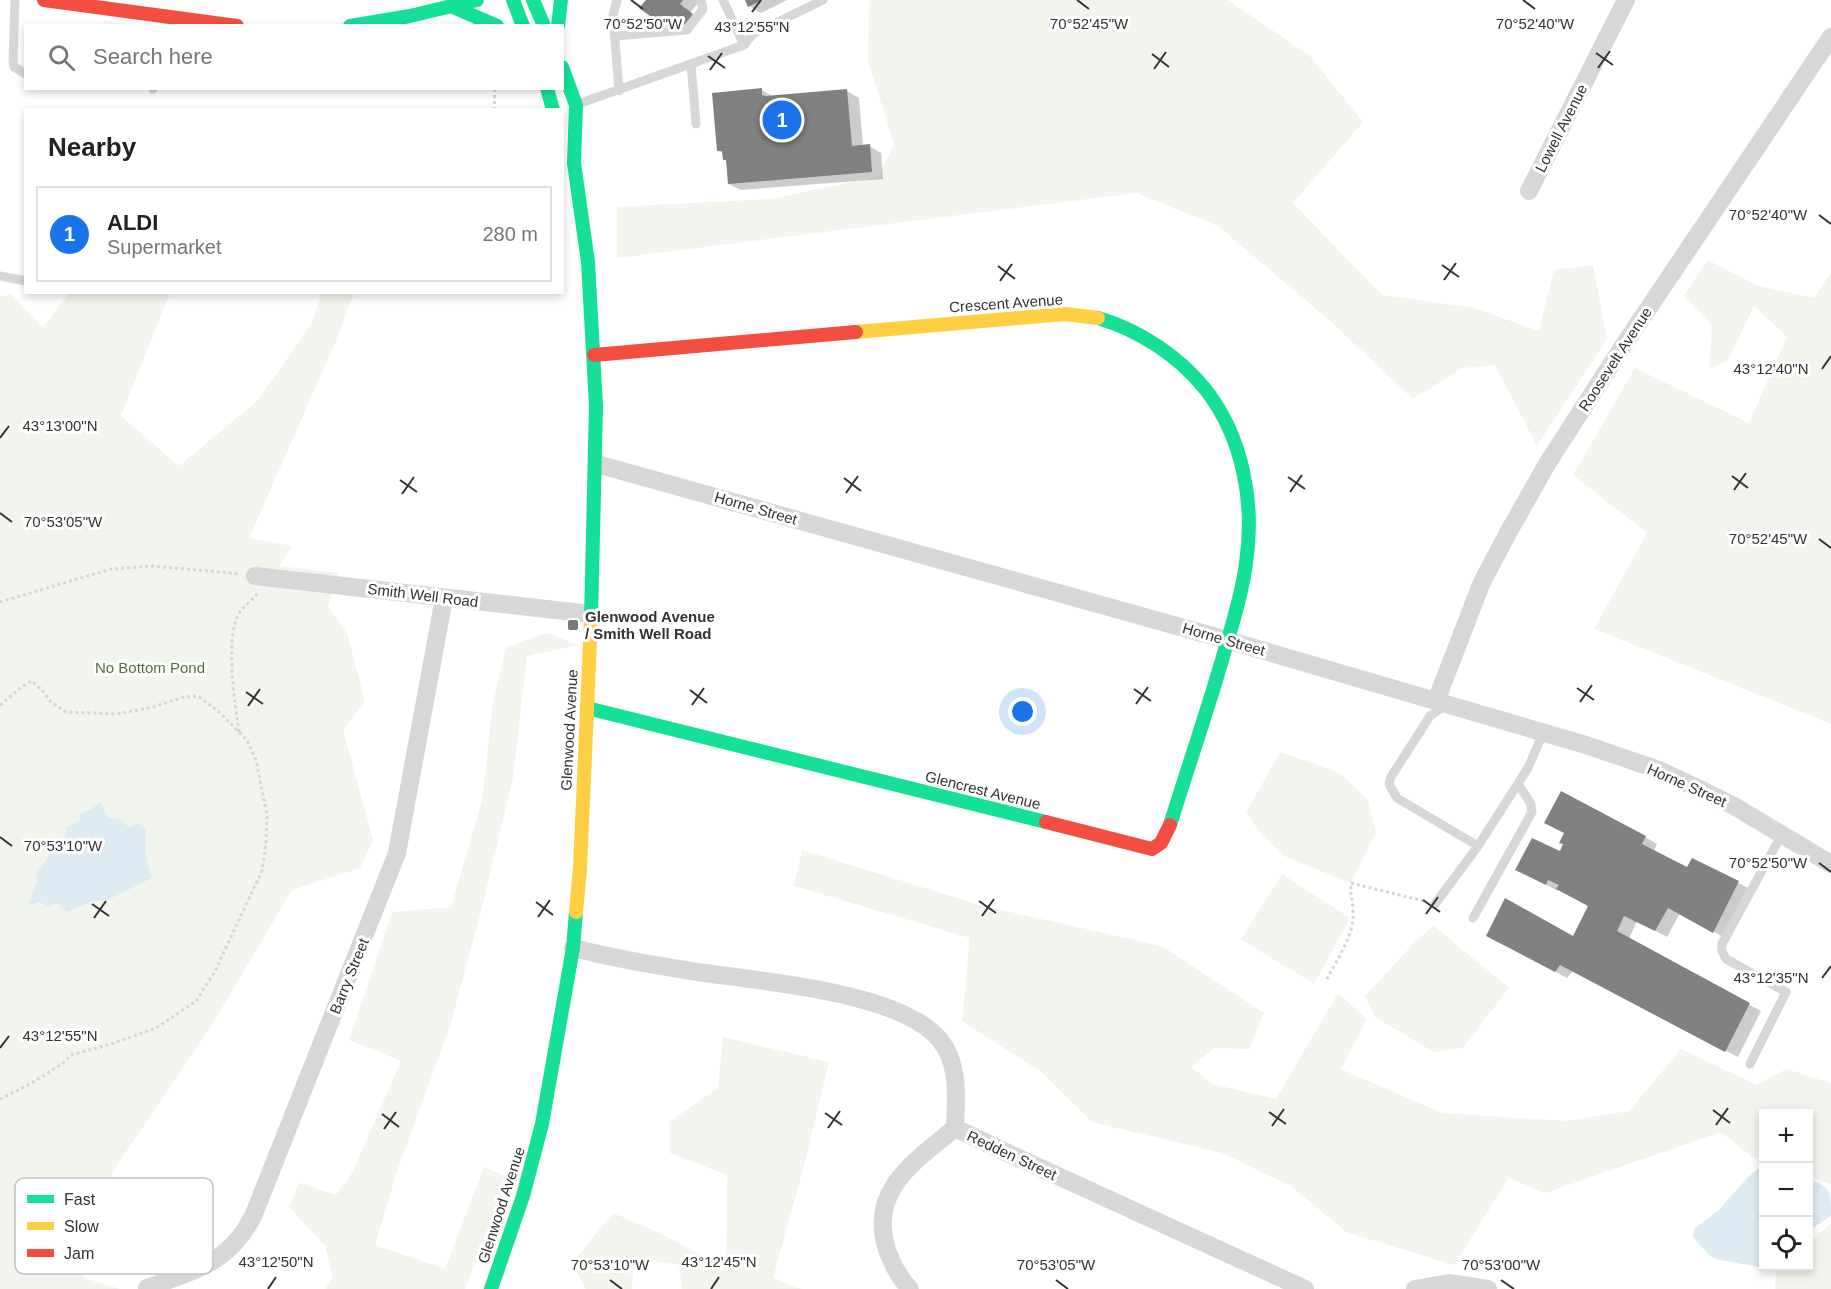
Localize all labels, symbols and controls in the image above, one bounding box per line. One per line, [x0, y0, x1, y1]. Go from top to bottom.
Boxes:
text: 70°52'50"W [604, 15, 683, 32]
text: 70°52'45"W [1050, 15, 1129, 32]
text: 70°52'40"W [1496, 15, 1575, 32]
text: 43°12'55"N [714, 18, 790, 35]
search box [24, 24, 564, 90]
icon: search [45, 41, 78, 74]
text: Search here [93, 44, 213, 69]
street label: Lowell Avenue [1532, 81, 1590, 175]
pin: 1 [762, 98, 802, 142]
text: Nearby [48, 132, 136, 162]
text: 70°52'40"W [1729, 206, 1808, 223]
text: ALDI [107, 210, 158, 235]
text: 1 [64, 223, 75, 245]
text: 280 m [482, 223, 538, 245]
text: Supermarket [107, 236, 222, 258]
street label: Crescent Avenue [949, 291, 1063, 315]
street label: Roosevelt Avenue [1575, 304, 1655, 414]
text: 43°12'40"N [1733, 360, 1809, 377]
text: 43°13'00"N [22, 417, 98, 434]
street label: Horne Street [713, 488, 800, 528]
text: 70°53'05"W [24, 513, 103, 530]
text: 70°52'45"W [1729, 530, 1808, 547]
street label: Smith Well Road [367, 580, 479, 610]
place label: Glenwood Avenue / Smith Well Road [585, 608, 715, 642]
marker: Glenwood Avenue / Smith Well Road [566, 618, 580, 632]
street label: Horne Street [1181, 619, 1268, 659]
park label: No Bottom Pond [95, 659, 205, 676]
street label: Glenwood Avenue [557, 669, 581, 791]
your location [1008, 697, 1037, 726]
street label: Horne Street [1645, 760, 1730, 810]
street label: Glencrest Avenue [924, 767, 1042, 813]
text: 70°53'10"W [24, 837, 103, 854]
text: 70°52'50"W [1729, 854, 1808, 871]
street label: Barry Street [326, 935, 372, 1016]
text: 43°12'35"N [1733, 969, 1809, 986]
text: 43°12'55"N [22, 1027, 98, 1044]
map controls [1759, 1109, 1813, 1271]
button: + [1759, 1109, 1813, 1163]
street label: Redden Street [965, 1127, 1060, 1183]
street label: Glenwood Avenue [474, 1145, 528, 1265]
button: − [1759, 1163, 1813, 1217]
legend [15, 1178, 213, 1274]
text: Fast [64, 1191, 96, 1208]
button: locate [1759, 1217, 1813, 1271]
text: Slow [64, 1218, 99, 1235]
text: Jam [64, 1245, 94, 1262]
text: 43°12'50"N [238, 1253, 314, 1270]
text: 43°12'45"N [681, 1253, 757, 1270]
text: 70°53'10"W [571, 1256, 650, 1273]
text: 70°53'05"W [1017, 1256, 1096, 1273]
text: 70°53'00"W [1462, 1256, 1541, 1273]

